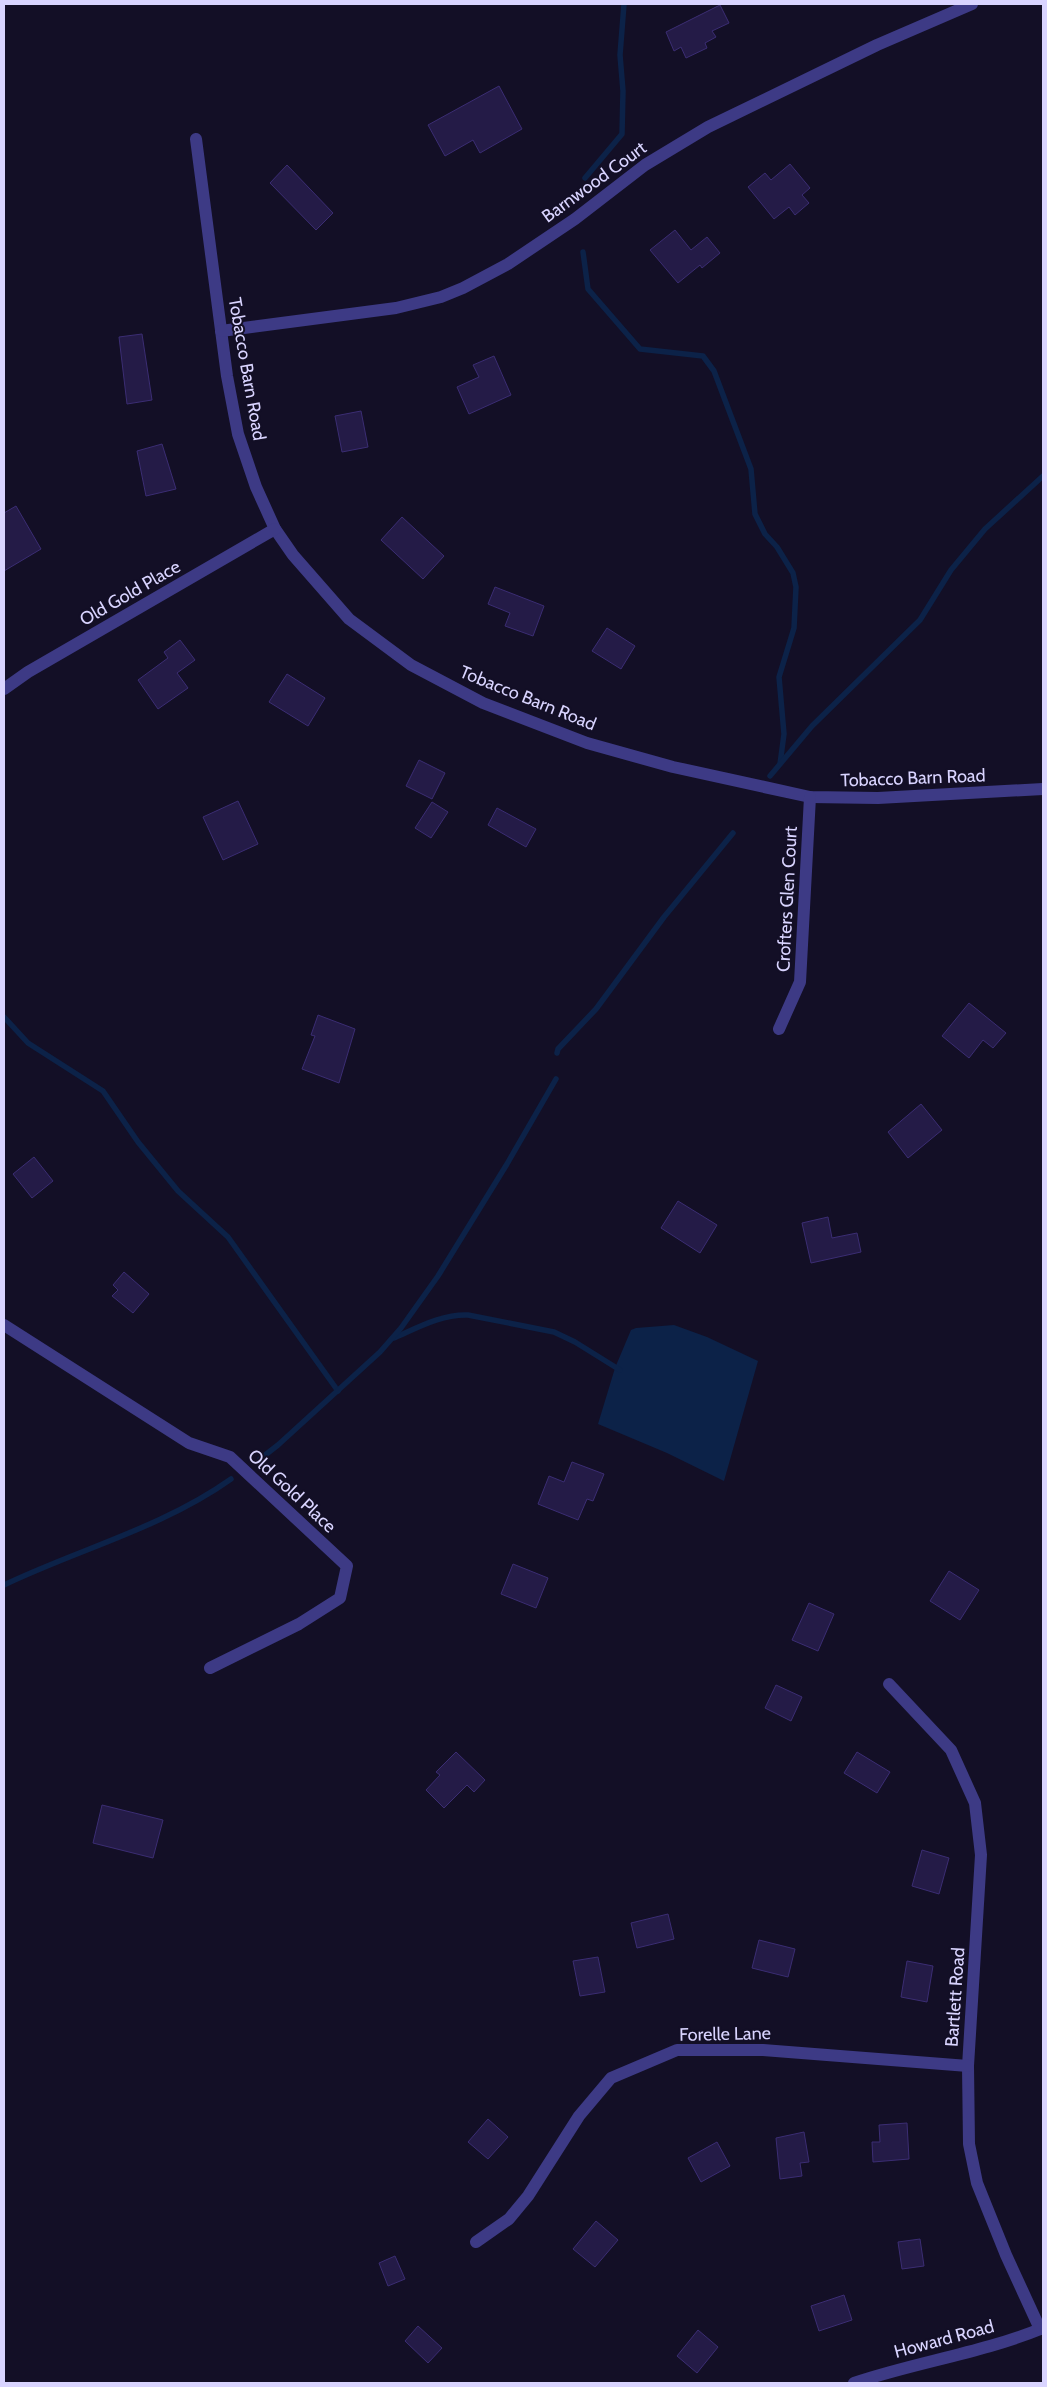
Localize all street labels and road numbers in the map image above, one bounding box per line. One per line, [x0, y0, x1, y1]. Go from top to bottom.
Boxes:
street label: Barnwood Court [537, 137, 651, 227]
street label: Tobacco Barn Road [224, 296, 270, 442]
street label: Old Gold Place [76, 555, 184, 631]
street label: Tobacco Barn Road [457, 661, 599, 735]
street label: Tobacco Barn Road [840, 764, 986, 792]
street label: Crofters Glen Court [772, 826, 802, 972]
street label: Old Gold Place [243, 1445, 341, 1537]
street label: Bartlett Road [941, 1946, 969, 2048]
street label: Forelle Lane [679, 2022, 771, 2046]
street label: Howard Road [892, 2315, 996, 2363]

